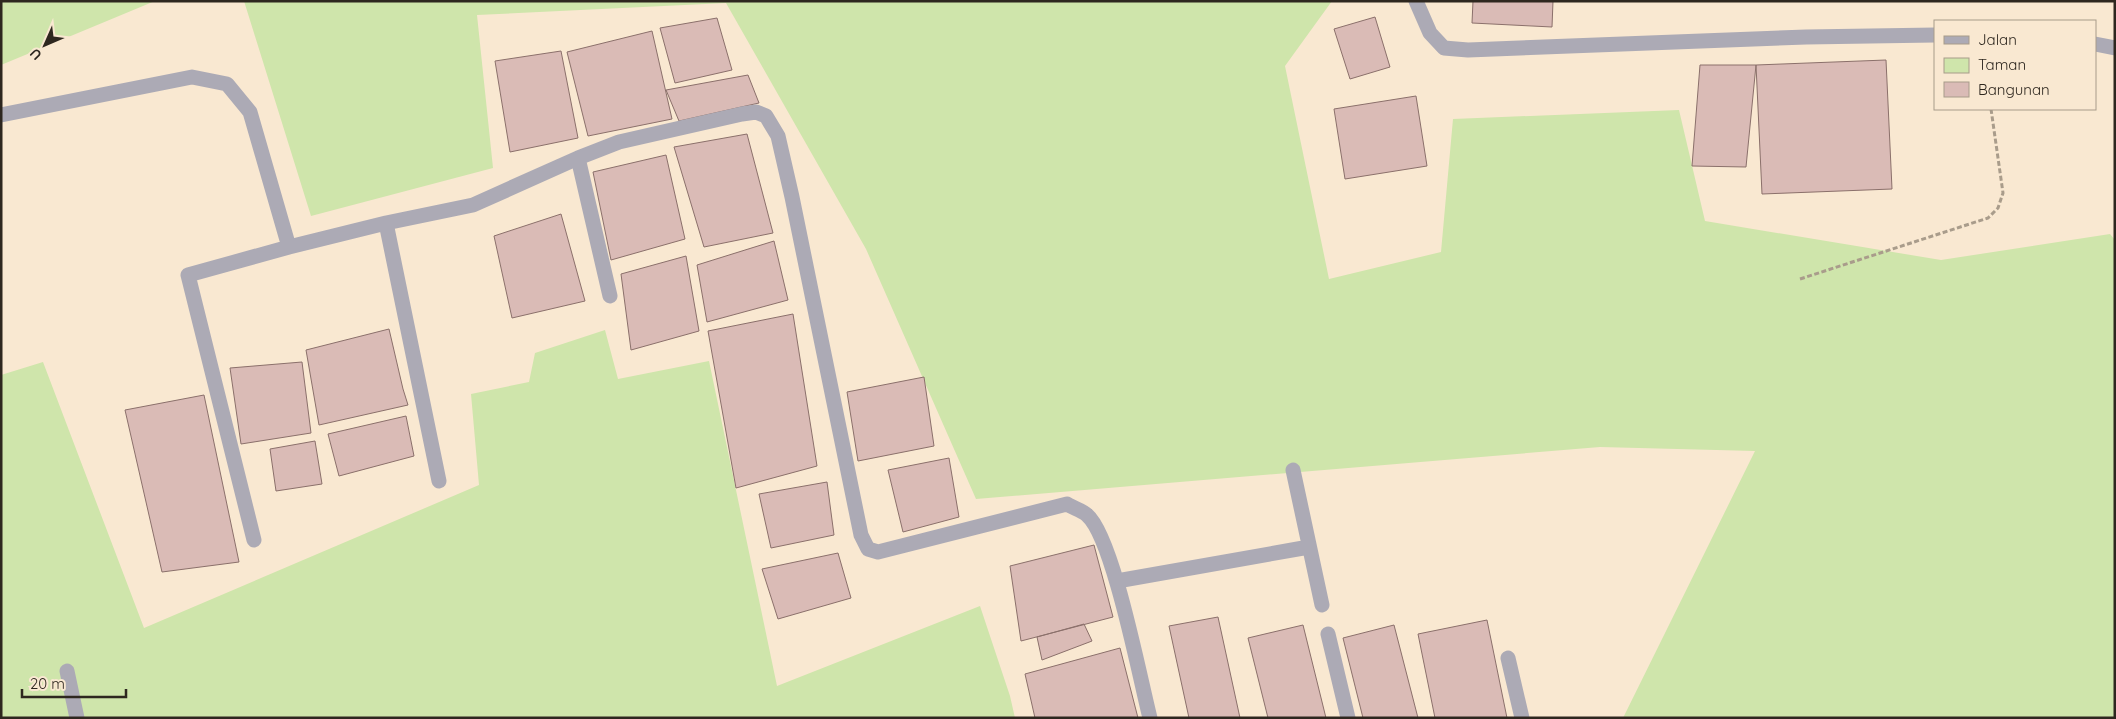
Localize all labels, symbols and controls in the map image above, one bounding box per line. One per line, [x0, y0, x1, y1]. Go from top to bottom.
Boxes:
north arrow [20, 20, 70, 70]
legend [1934, 20, 2096, 110]
text: Jalan [1978, 30, 2017, 49]
text: U [26, 44, 46, 64]
text: Taman [1978, 55, 2026, 74]
text: Bangunan [1978, 80, 2050, 99]
scale bar [22, 666, 126, 698]
text: 20 m [30, 674, 65, 693]

